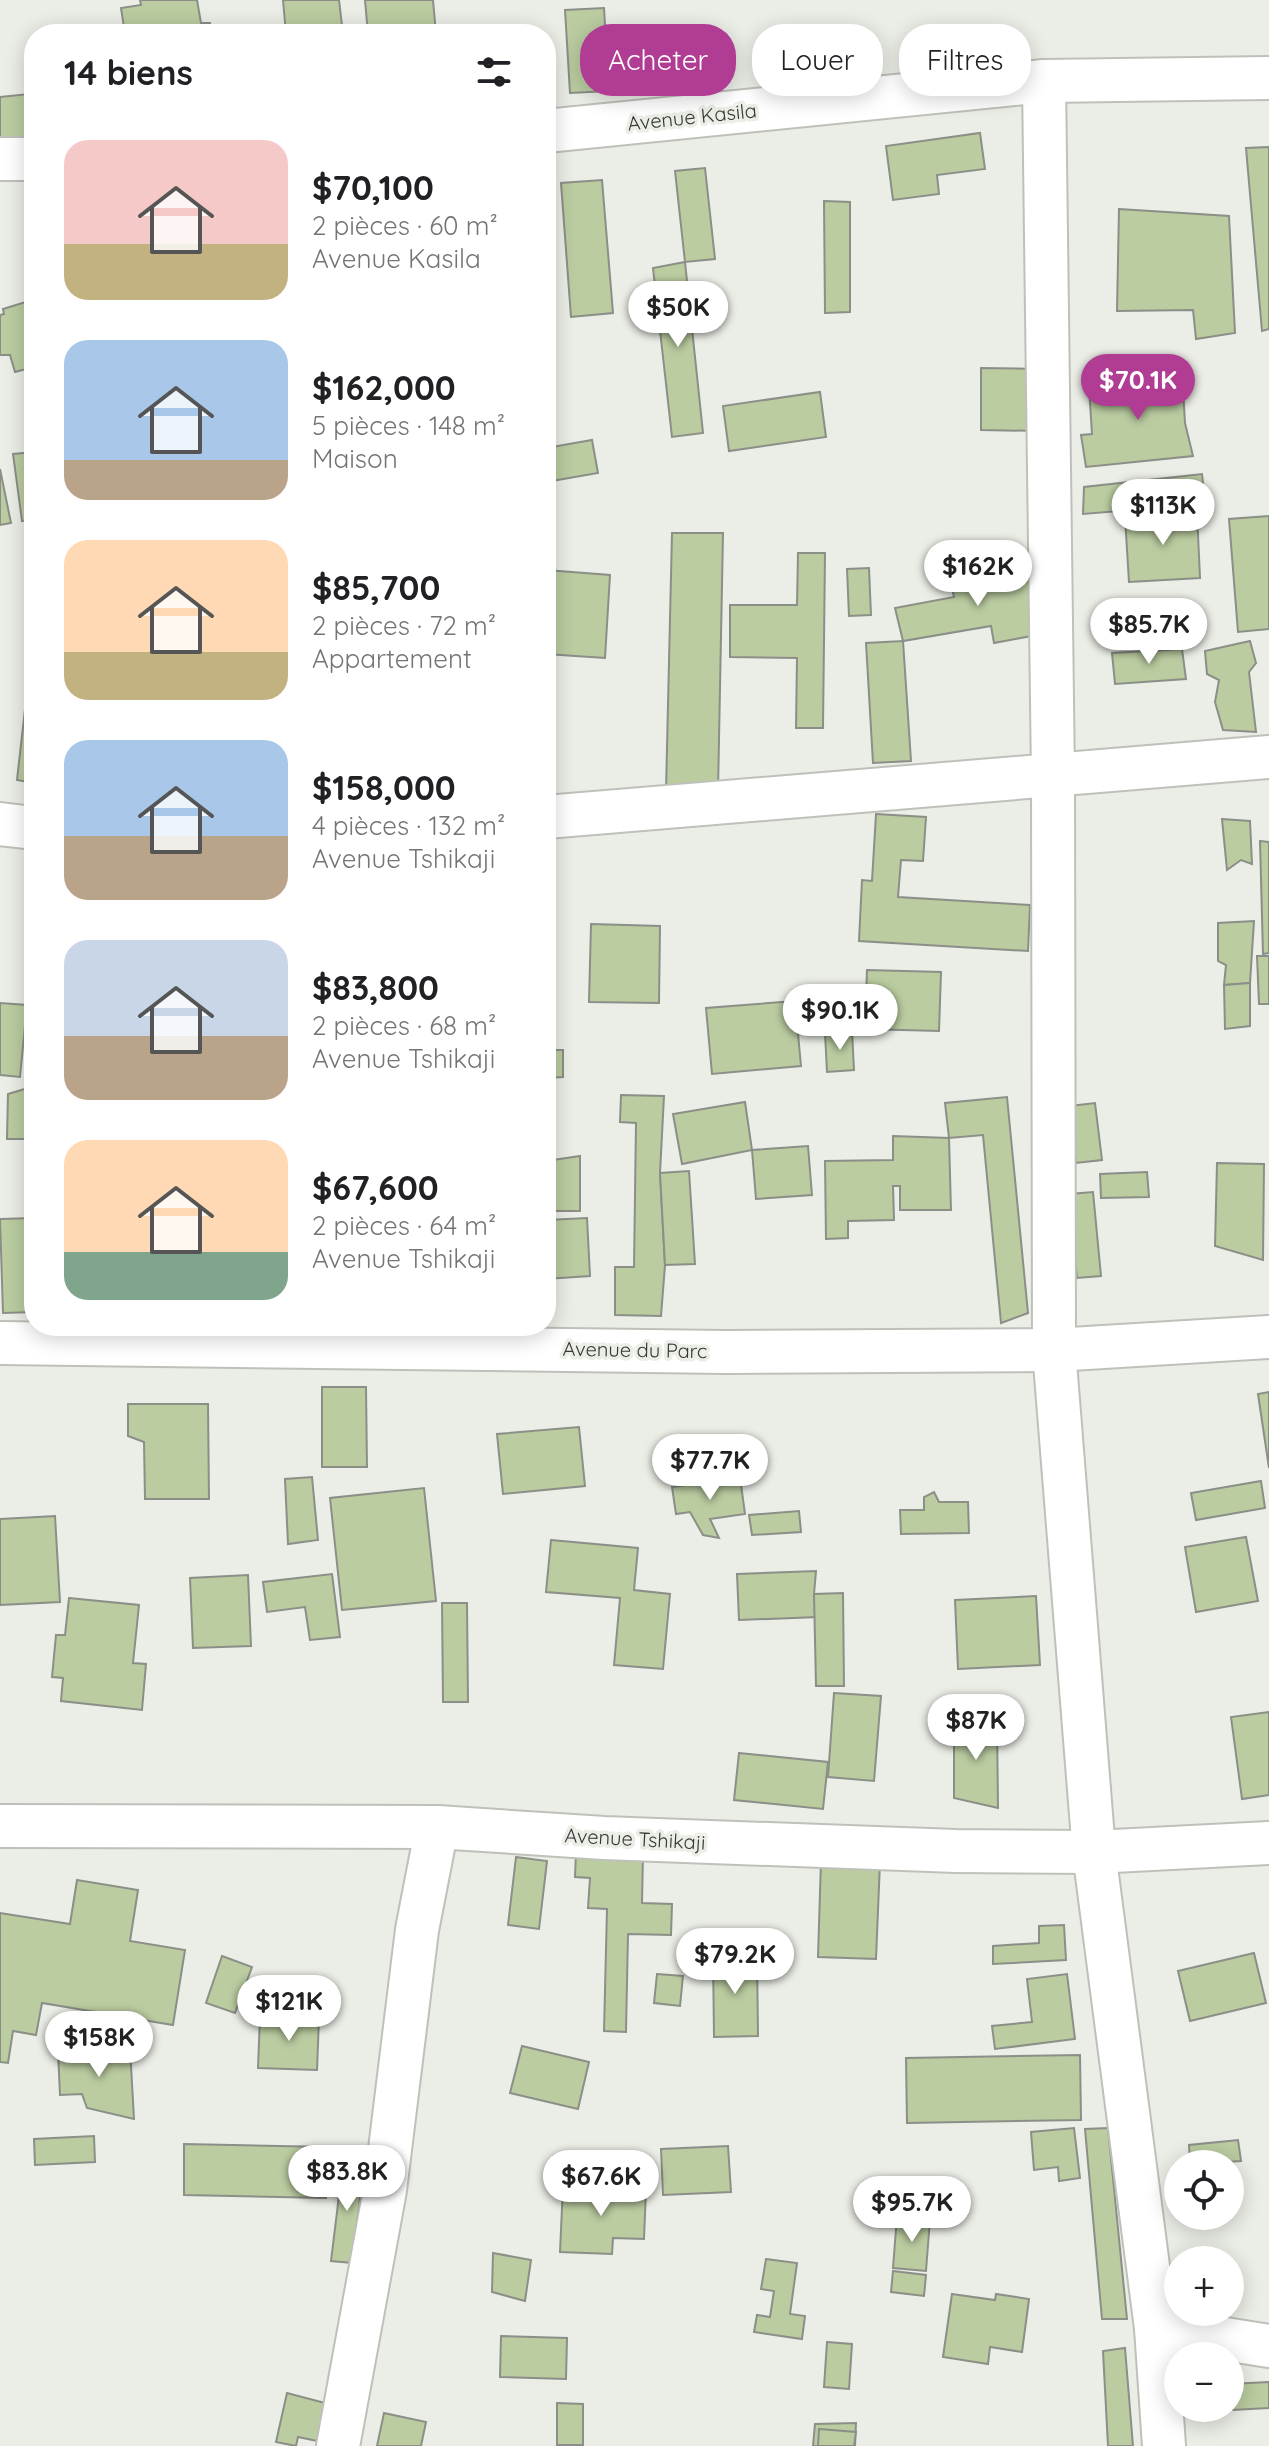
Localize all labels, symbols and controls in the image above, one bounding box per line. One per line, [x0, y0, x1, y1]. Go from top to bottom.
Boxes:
chip: Acheter [580, 24, 736, 96]
chip: Louer [752, 24, 883, 96]
chip: Filtres [899, 24, 1031, 96]
icon: filters [472, 50, 516, 94]
text: 14 biens [64, 51, 193, 94]
street label: Avenue Kasila [626, 97, 758, 136]
text: $70,100 [312, 166, 434, 209]
icon: home [128, 172, 224, 268]
text: 2 pièces · 60 m² [312, 209, 498, 242]
text: Avenue Kasila [312, 242, 481, 275]
pin: $50K [631, 281, 725, 349]
text: $50K [646, 290, 710, 323]
pin: $70.1K [1073, 354, 1203, 422]
text: $70.1K [1099, 363, 1177, 396]
text: $162,000 [312, 366, 456, 409]
icon: home [128, 372, 224, 468]
text: 5 pièces · 148 m² [312, 409, 505, 442]
text: Maison [312, 442, 398, 475]
pin: $113K [1107, 479, 1219, 547]
text: $113K [1130, 488, 1196, 521]
pin: $162K [922, 540, 1034, 608]
text: $162K [942, 549, 1014, 582]
text: $85,700 [312, 566, 440, 609]
icon: home [128, 572, 224, 668]
pin: $85.7K [1084, 598, 1214, 666]
text: $85.7K [1108, 607, 1190, 640]
text: 2 pièces · 72 m² [312, 609, 496, 642]
text: Appartement [312, 642, 472, 675]
text: $158,000 [312, 766, 456, 809]
icon: home [128, 772, 224, 868]
text: 4 pièces · 132 m² [312, 809, 505, 842]
text: Avenue Tshikaji [312, 842, 495, 875]
text: $83,800 [312, 966, 439, 1009]
icon: home [128, 972, 224, 1068]
pin: $90.1K [775, 984, 905, 1052]
text: $90.1K [801, 993, 879, 1026]
text: 2 pièces · 68 m² [312, 1009, 496, 1042]
text: Avenue Tshikaji [312, 1042, 495, 1075]
text: $67,600 [312, 1166, 439, 1209]
icon: home [128, 1172, 224, 1268]
text: 2 pièces · 64 m² [312, 1209, 496, 1242]
text: Avenue Tshikaji [312, 1242, 495, 1275]
street label: Avenue du Parc [562, 1336, 708, 1363]
pin: $77.7K [645, 1434, 775, 1502]
text: $77.7K [670, 1443, 750, 1476]
pin: $87K [929, 1694, 1023, 1762]
text: $87K [945, 1703, 1007, 1736]
street label: Avenue Tshikaji [564, 1822, 706, 1855]
pin: $79.2K [670, 1928, 800, 1996]
text: $79.2K [694, 1937, 776, 1970]
pin: $121K [233, 1975, 345, 2043]
text: $121K [255, 1984, 323, 2017]
pin: $158K [43, 2011, 155, 2079]
text: $158K [63, 2020, 135, 2053]
pin: $83.8K [282, 2145, 412, 2213]
pin: $67.6K [536, 2150, 666, 2218]
map controls [1164, 2150, 1244, 2422]
button: locate [1164, 2150, 1244, 2230]
text: $83.8K [306, 2154, 388, 2187]
text: $67.6K [561, 2159, 641, 2192]
pin: $95.7K [847, 2176, 977, 2244]
text: $95.7K [871, 2185, 953, 2218]
button: + [1164, 2246, 1244, 2326]
button: − [1164, 2342, 1244, 2422]

